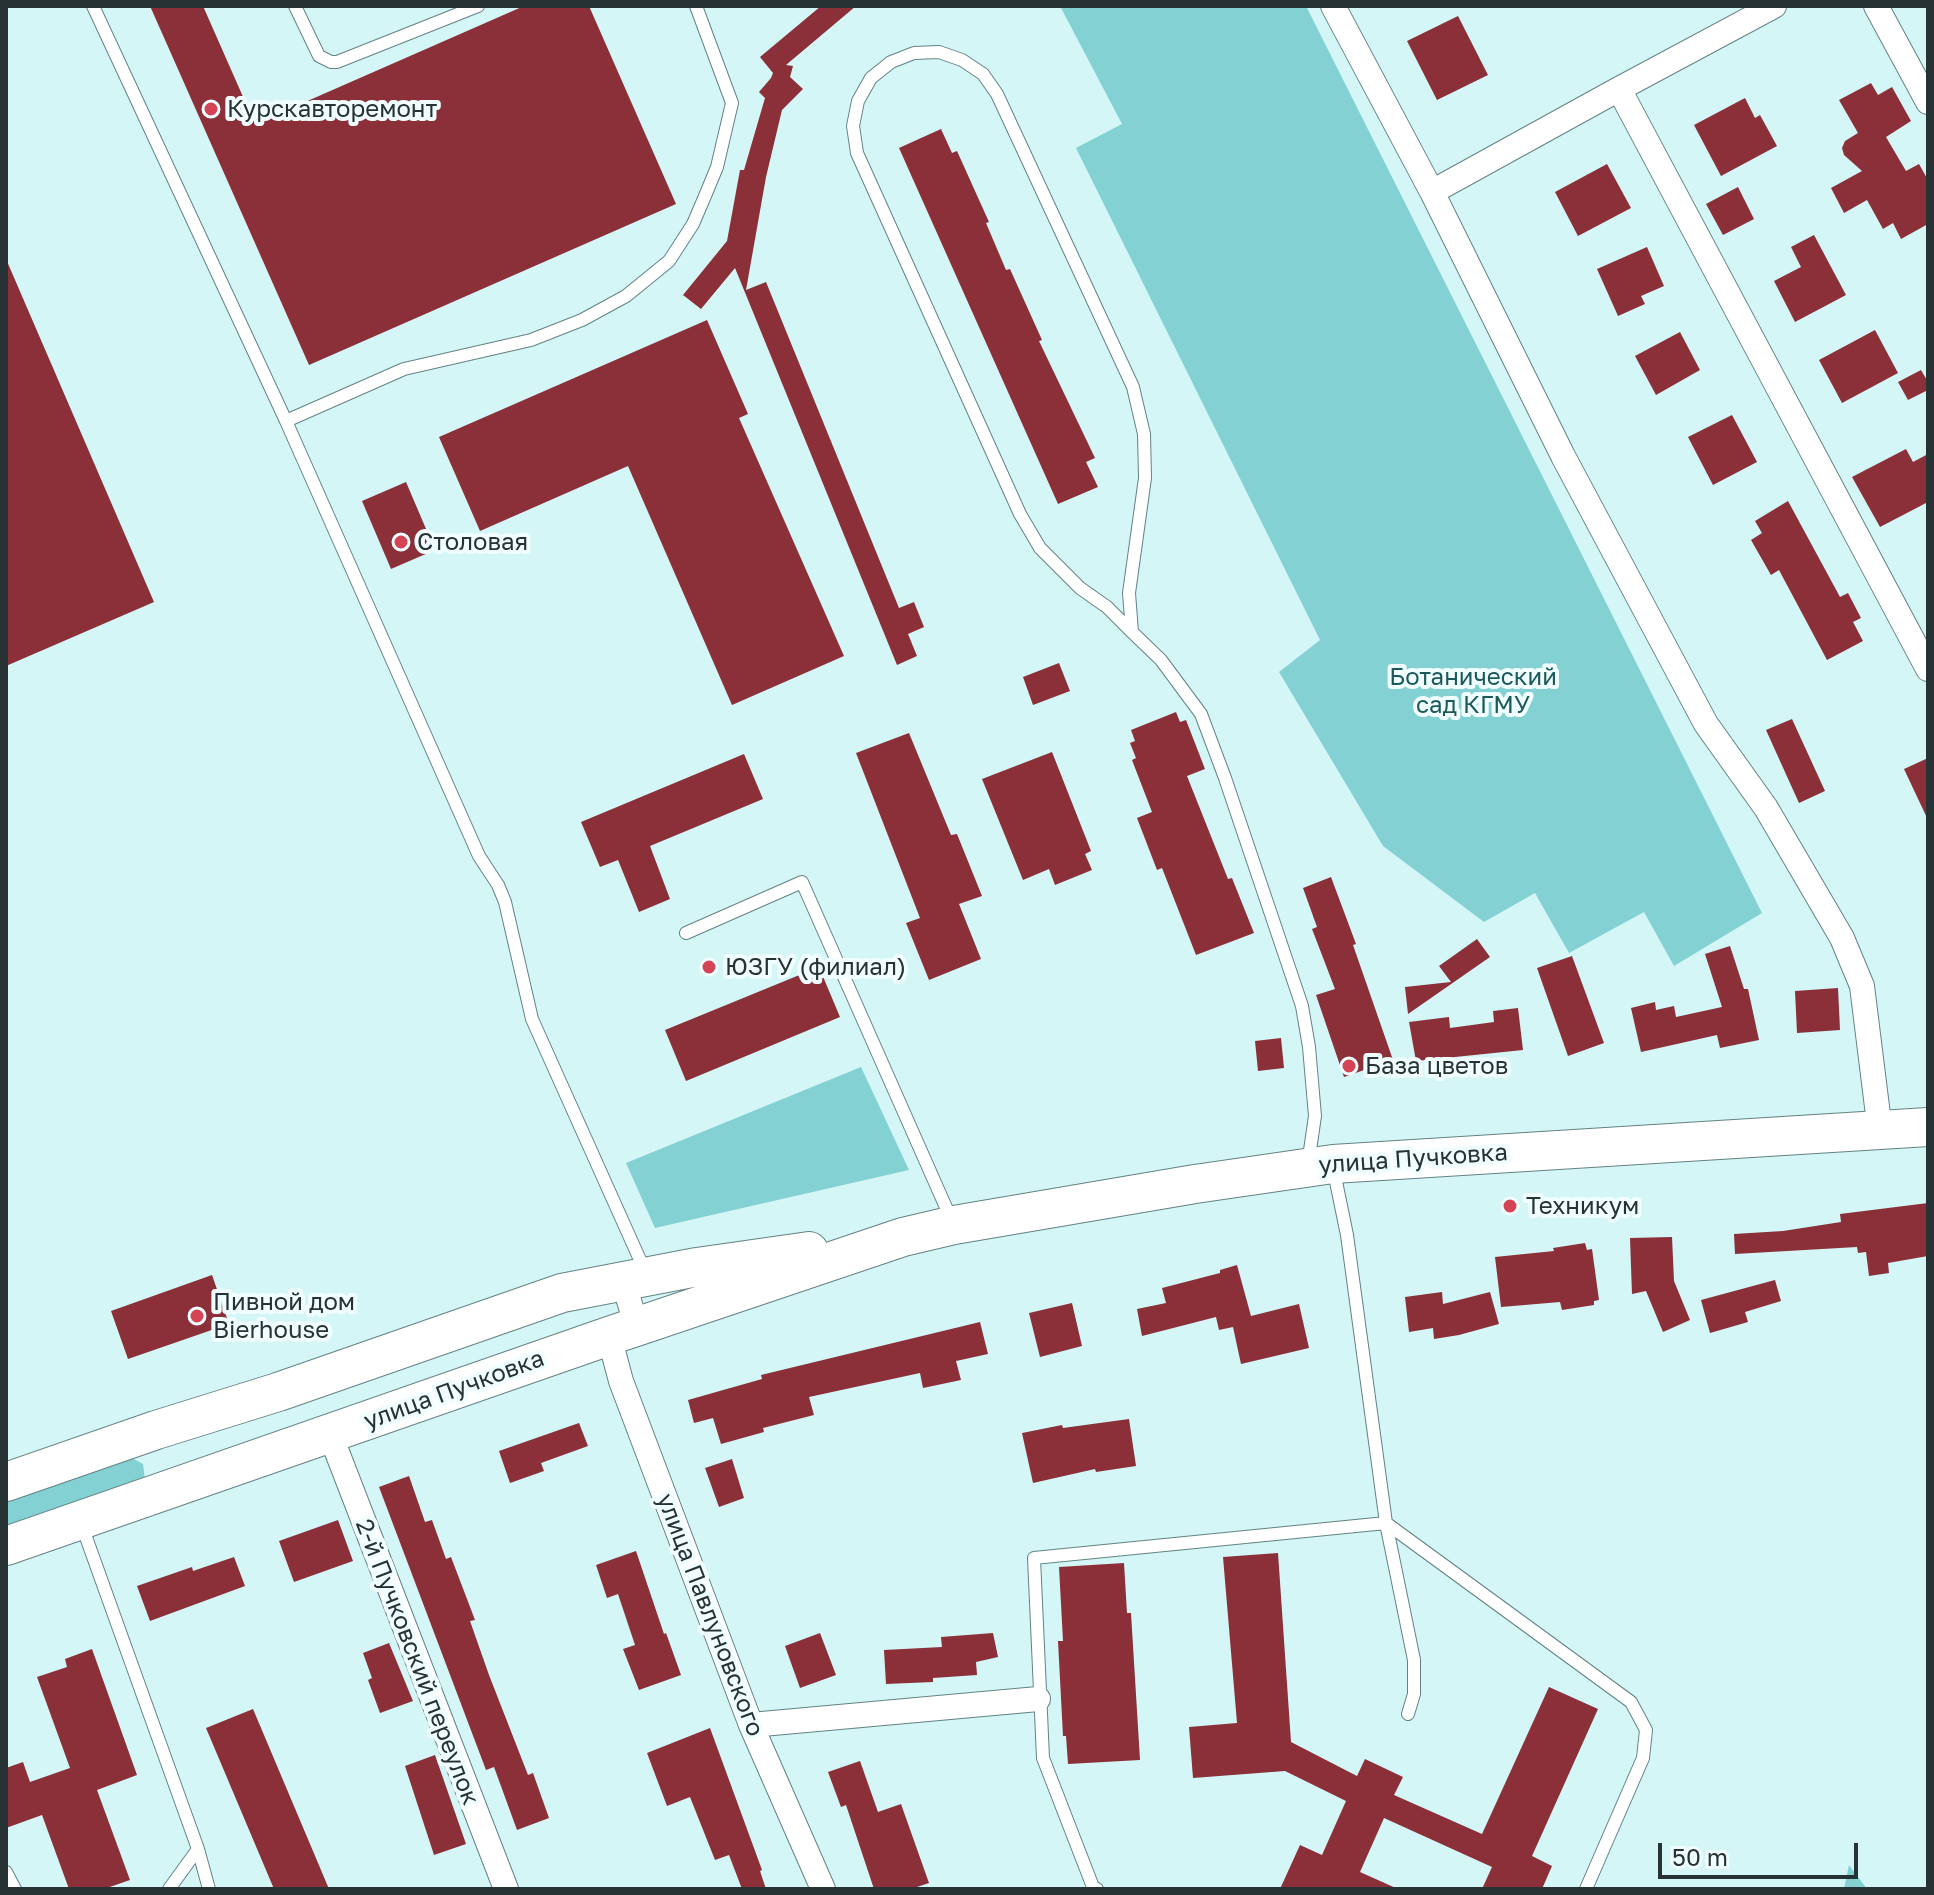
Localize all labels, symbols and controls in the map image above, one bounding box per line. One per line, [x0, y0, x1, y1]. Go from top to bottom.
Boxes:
place label: Курскавторемонт [227, 95, 437, 123]
marker: Курскавторемонт [202, 100, 220, 118]
place label: Столовая [417, 528, 528, 556]
marker: Столовая [392, 533, 410, 551]
park label: Ботанический сад КГМУ [1389, 663, 1557, 719]
place label: ЮЗГУ (филиал) [725, 953, 906, 981]
marker: ЮЗГУ (филиал) [700, 958, 718, 976]
place label: База цветов [1365, 1052, 1508, 1080]
marker: База цветов [1340, 1057, 1358, 1075]
street label: улица Пучковка [1317, 1138, 1509, 1180]
place label: Техникум [1526, 1192, 1639, 1220]
marker: Техникум [1501, 1197, 1519, 1215]
place label: Пивной дом Bierhouse [213, 1288, 355, 1344]
marker: Пивной дом Bierhouse [188, 1307, 206, 1325]
street label: улица Пучковка [360, 1344, 548, 1436]
street label: улица Павлуновского [650, 1490, 770, 1740]
street label: 2-й Пучковский переулок [349, 1515, 485, 1809]
scale bar [1662, 1827, 1862, 1877]
text: 50 m [1672, 1842, 1728, 1871]

